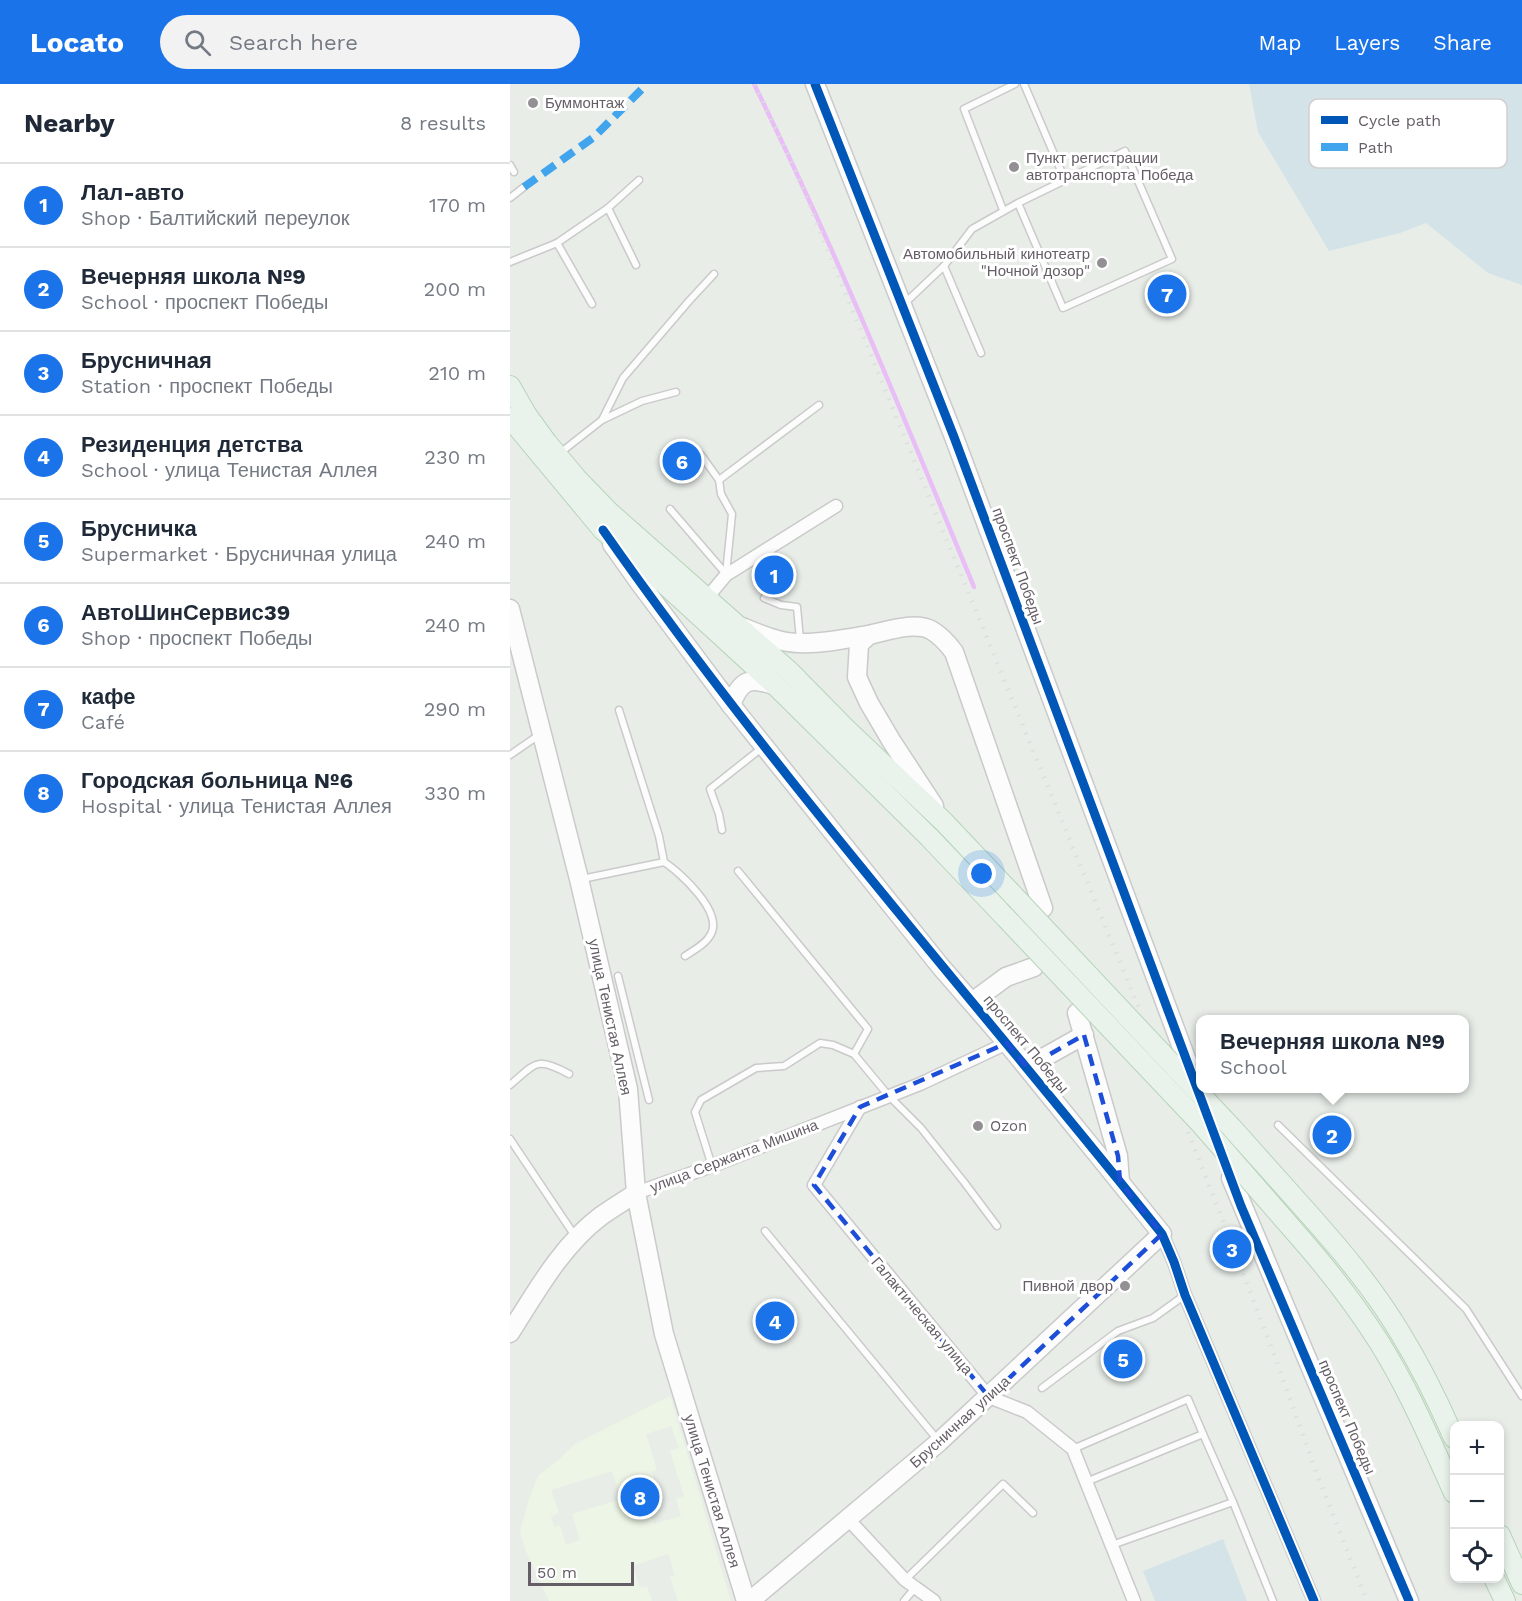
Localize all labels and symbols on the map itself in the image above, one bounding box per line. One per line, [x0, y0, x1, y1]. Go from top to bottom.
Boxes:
place label: Буммонтаж [545, 94, 624, 112]
marker: Буммонтаж [526, 96, 540, 110]
legend [1309, 99, 1507, 168]
text: Cycle path [1358, 111, 1441, 130]
text: Path [1358, 138, 1393, 157]
place label: Пункт регистрации автотранспорта Победа [1026, 149, 1194, 184]
marker: Пункт регистрации автотранспорта Победа [1007, 160, 1021, 174]
place label: Автомобильный кинотеатр "Ночной дозор" [903, 245, 1090, 280]
marker: Автомобильный кинотеатр "Ночной дозор" [1095, 256, 1109, 270]
pin: 7 [1148, 272, 1186, 316]
pin: 6 [662, 438, 702, 484]
street label: проспект Победы [989, 505, 1047, 627]
pin: 1 [754, 552, 794, 598]
your location [967, 859, 996, 888]
street label: улица Тенистая Аллея [585, 937, 635, 1097]
street label: проспект Победы [980, 991, 1072, 1097]
pin: 2 [1312, 1112, 1352, 1158]
street label: улица Сержанта Мишина [647, 1115, 821, 1196]
place label: Ozon [990, 1117, 1027, 1135]
marker: Ozon [971, 1119, 985, 1133]
pin: 3 [1212, 1226, 1252, 1272]
street label: Галактическая улица [868, 1254, 977, 1379]
place label: Пивной двор [1023, 1277, 1113, 1295]
marker: Пивной двор [1118, 1279, 1132, 1293]
pin: 4 [756, 1298, 794, 1344]
pin: 5 [1104, 1336, 1142, 1382]
street label: проспект Победы [1315, 1357, 1379, 1477]
street label: Брусничная улица [906, 1372, 1014, 1472]
street label: улица Тенистая Аллея [680, 1412, 744, 1570]
pin: 8 [620, 1474, 660, 1520]
scale bar [528, 1559, 634, 1586]

